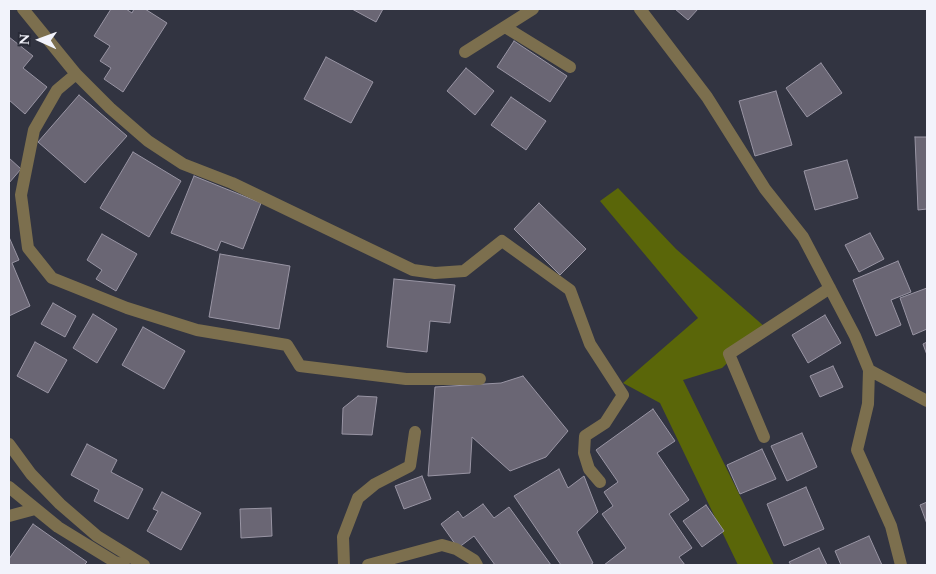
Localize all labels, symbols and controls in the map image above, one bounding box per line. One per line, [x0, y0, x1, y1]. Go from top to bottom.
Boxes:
north arrow [15, 15, 65, 65]
text: N [14, 33, 35, 46]

